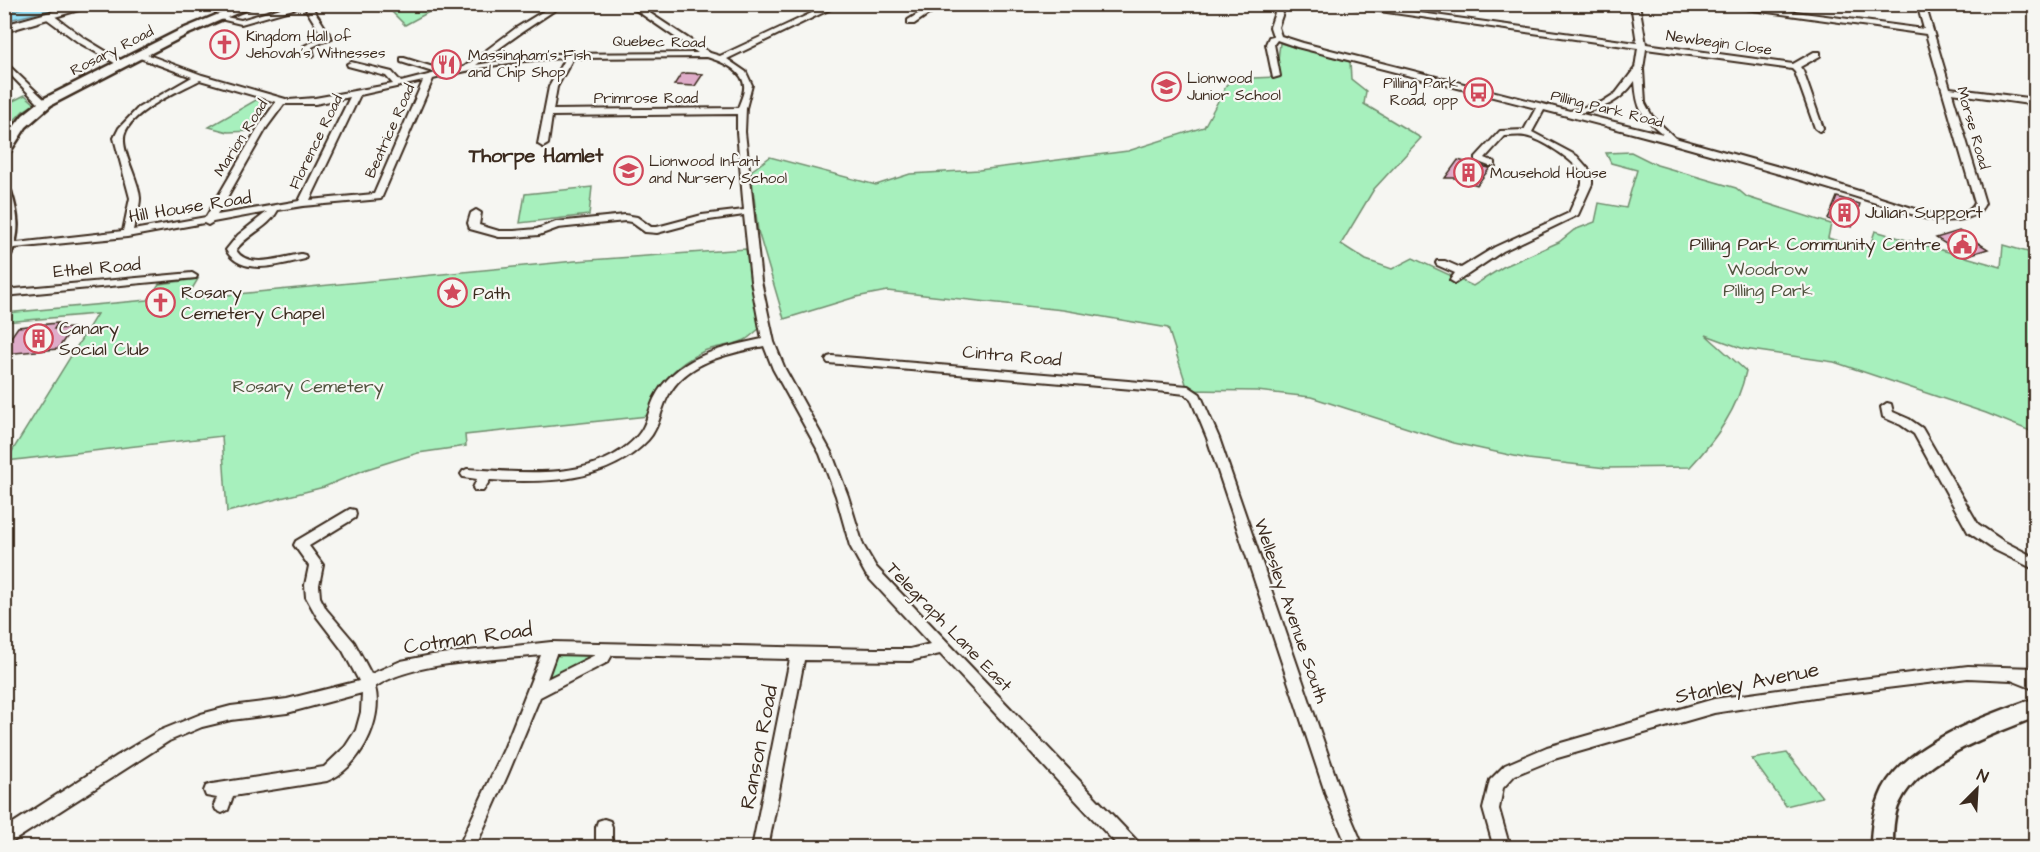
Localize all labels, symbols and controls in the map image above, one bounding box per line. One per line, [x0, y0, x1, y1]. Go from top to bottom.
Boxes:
street label: Rosary Road [67, 21, 158, 82]
street label: Newbegin Close [1665, 25, 1773, 62]
place label: Kingdom Hall of Jehovah's Witnesses [246, 26, 386, 64]
church icon: Kingdom Hall of Jehovah's Witnesses [209, 29, 241, 61]
street label: Quebec Road [612, 31, 706, 53]
place label: Massingham's Fish and Chip Shop [468, 45, 591, 83]
restaurant icon: Massingham's Fish and Chip Shop [431, 48, 463, 80]
place label: Lionwood Junior School [1187, 68, 1281, 106]
school or university icon: Lionwood Junior School [1150, 71, 1182, 103]
place label: Pilling Park Road, opp [1383, 73, 1458, 111]
bus stop icon: Pilling Park Road, opp [1463, 76, 1495, 108]
street label: Beatrice Road [360, 80, 420, 181]
street label: Morse Road [1951, 84, 1995, 172]
street label: Pilling Park Road [1548, 85, 1666, 134]
street label: Primrose Road [594, 88, 699, 109]
street label: Florence Road [284, 91, 348, 193]
street label: Marion Road [209, 95, 273, 180]
district label: Thorpe Hamlet [468, 142, 604, 170]
place label: Lionwood Infant and Nursery School [649, 151, 787, 190]
school or university icon: Lionwood Infant and Nursery School [612, 154, 644, 186]
building icon: Mousehold House [1453, 157, 1485, 189]
place label: Mousehold House [1490, 163, 1607, 184]
street label: Hill House Road [127, 185, 253, 229]
building icon: Julian Support [1828, 196, 1860, 228]
place label: Julian Support [1865, 200, 1983, 225]
public building icon: Pilling Park Community Centre [1946, 228, 1978, 260]
place label: Pilling Park Community Centre [1690, 232, 1941, 258]
street label: Ethel Road [52, 252, 142, 284]
park label: Woodrow Pilling Park [1723, 257, 1813, 304]
place icon: Path [436, 277, 468, 309]
place label: Rosary Cemetery Chapel [181, 280, 325, 327]
place label: Path [473, 281, 510, 306]
church icon: Rosary Cemetery Chapel [144, 286, 176, 318]
place label: Canary Social Club [59, 316, 149, 362]
building icon: Canary Social Club [22, 322, 54, 354]
street label: Cintra Road [961, 339, 1063, 373]
park label: Rosary Cemetery [232, 374, 384, 400]
street label: Wellesley Avenue South [1247, 515, 1334, 707]
street label: Telegraph Lane East [880, 557, 1018, 699]
street label: Cotman Road [402, 615, 534, 661]
street label: Stanley Avenue [1673, 655, 1822, 713]
street label: Ranson Road [733, 682, 785, 811]
north arrow [1947, 759, 2007, 819]
text: N [1974, 764, 1992, 788]

